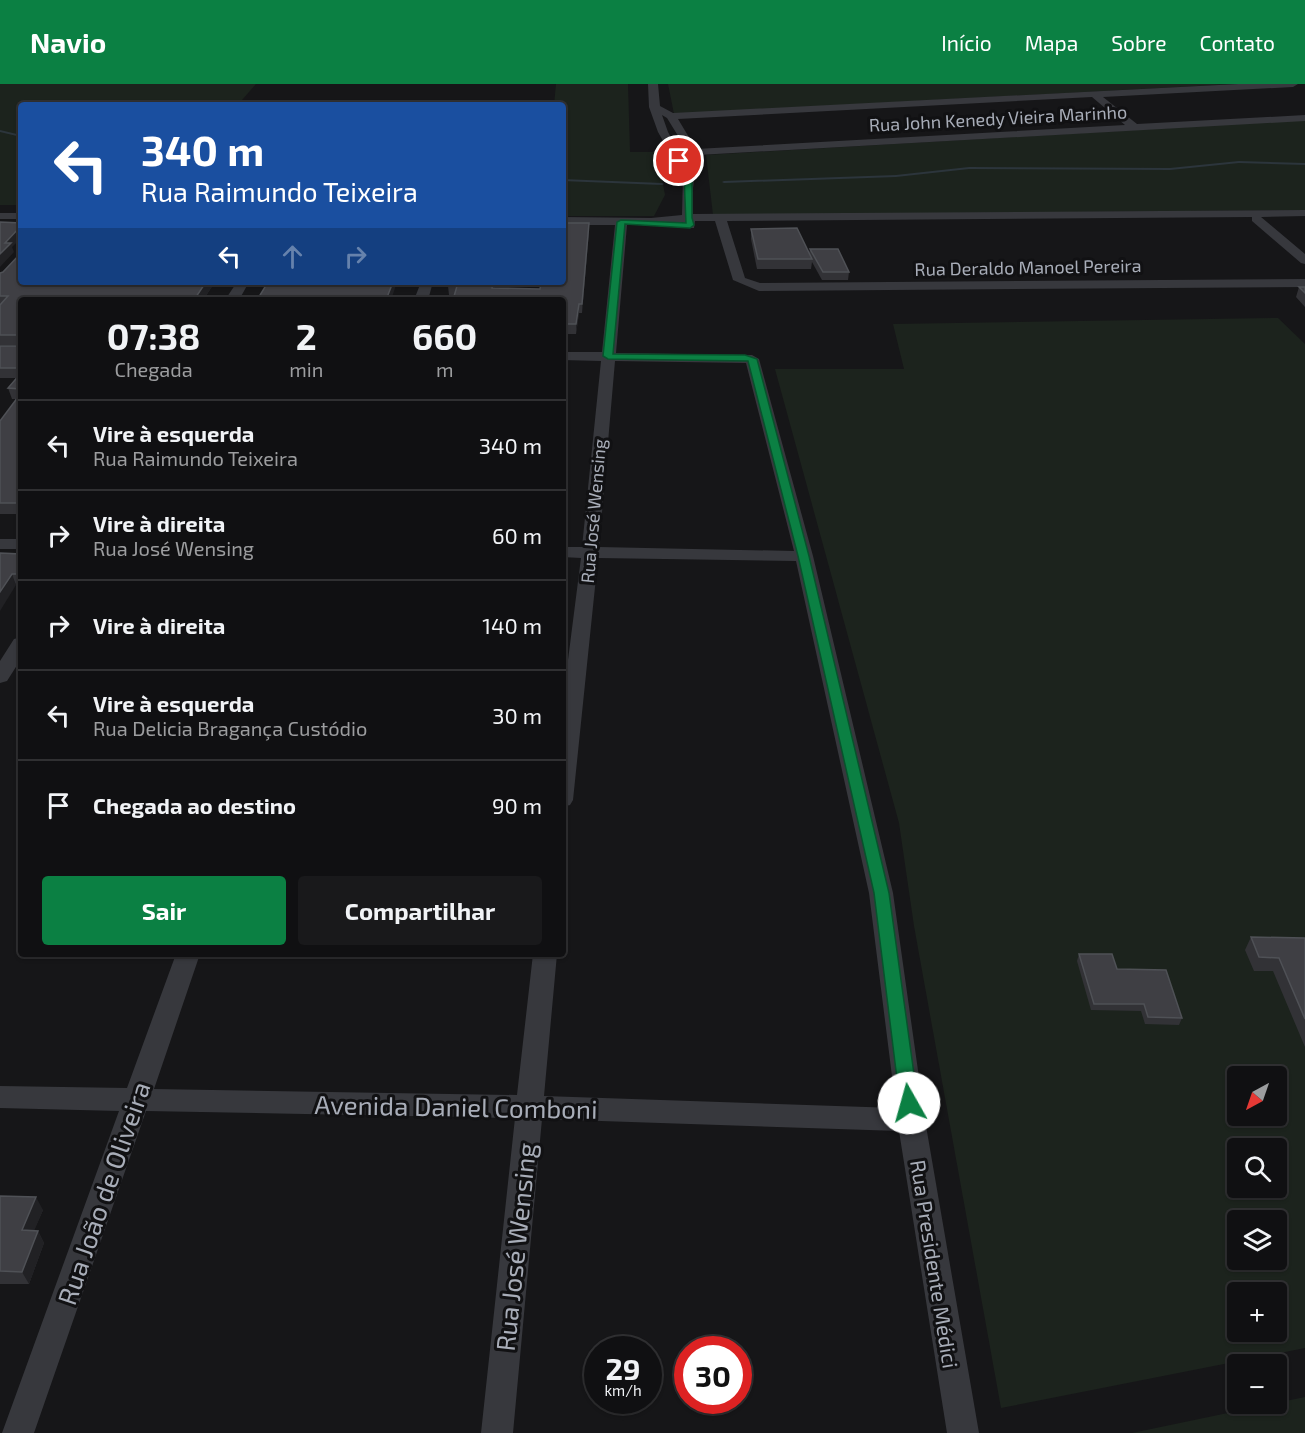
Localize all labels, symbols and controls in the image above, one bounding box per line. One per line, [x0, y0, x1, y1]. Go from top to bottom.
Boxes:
text: Navio [30, 25, 106, 59]
text: Início [941, 30, 992, 55]
text: Mapa [1025, 30, 1078, 55]
text: Sobre [1111, 30, 1166, 55]
text: Contato [1199, 30, 1275, 55]
street label: Rua John Kenedy Vieira Marinho [868, 100, 1128, 136]
text: 340 m [141, 124, 264, 174]
icon: left [42, 126, 120, 204]
pin [653, 135, 704, 186]
icon: arrive [662, 144, 695, 177]
text: Rua Raimundo Teixeira [141, 175, 418, 207]
icon: left [213, 240, 246, 273]
icon: ahead [276, 240, 309, 273]
icon: right [339, 240, 372, 273]
street label: Rua Deraldo Manoel Pereira [914, 254, 1142, 280]
text: 07:38 [107, 314, 201, 357]
text: 2 [296, 314, 317, 357]
text: 660 [412, 314, 477, 357]
text: Chegada [114, 357, 193, 381]
text: min [289, 357, 323, 381]
text: m [436, 357, 453, 381]
text: Vire à esquerda [93, 420, 254, 446]
icon: left [42, 429, 75, 462]
text: 340 m [479, 432, 542, 458]
street label: Rua José Wensing [576, 438, 610, 584]
text: Rua Raimundo Teixeira [93, 446, 298, 470]
text: Vire à direita [93, 510, 225, 536]
icon: right [42, 519, 75, 552]
text: 60 m [492, 522, 542, 548]
text: Rua José Wensing [93, 536, 254, 560]
icon: right [42, 609, 75, 642]
text: Vire à direita [93, 612, 225, 638]
text: 140 m [482, 612, 542, 638]
text: Vire à esquerda [93, 690, 254, 716]
icon: left [42, 699, 75, 732]
text: 30 m [492, 702, 542, 728]
text: Rua Delicia Bragança Custódio [93, 716, 367, 740]
icon: arrive [42, 789, 75, 822]
text: Chegada ao destino [93, 792, 296, 818]
text: 90 m [492, 792, 542, 818]
button: Sair [42, 876, 286, 945]
button: Compartilhar [298, 876, 542, 945]
north arrow [1227, 1066, 1287, 1126]
map controls [1227, 1066, 1287, 1414]
position arrow [877, 1071, 941, 1135]
street label: Rua João de Oliveira [50, 1077, 156, 1309]
street label: Avenida Daniel Comboni [314, 1088, 598, 1124]
button: search [1227, 1138, 1287, 1198]
street label: Rua José Wensing [489, 1141, 541, 1353]
street label: Rua Presidente Médici [906, 1158, 964, 1370]
button: layers [1227, 1210, 1287, 1270]
button: + [1227, 1282, 1287, 1342]
speed limit sign: 30 [674, 1336, 752, 1414]
text: 29 [605, 1350, 641, 1386]
button: − [1227, 1354, 1287, 1414]
text: km/h [604, 1381, 642, 1399]

